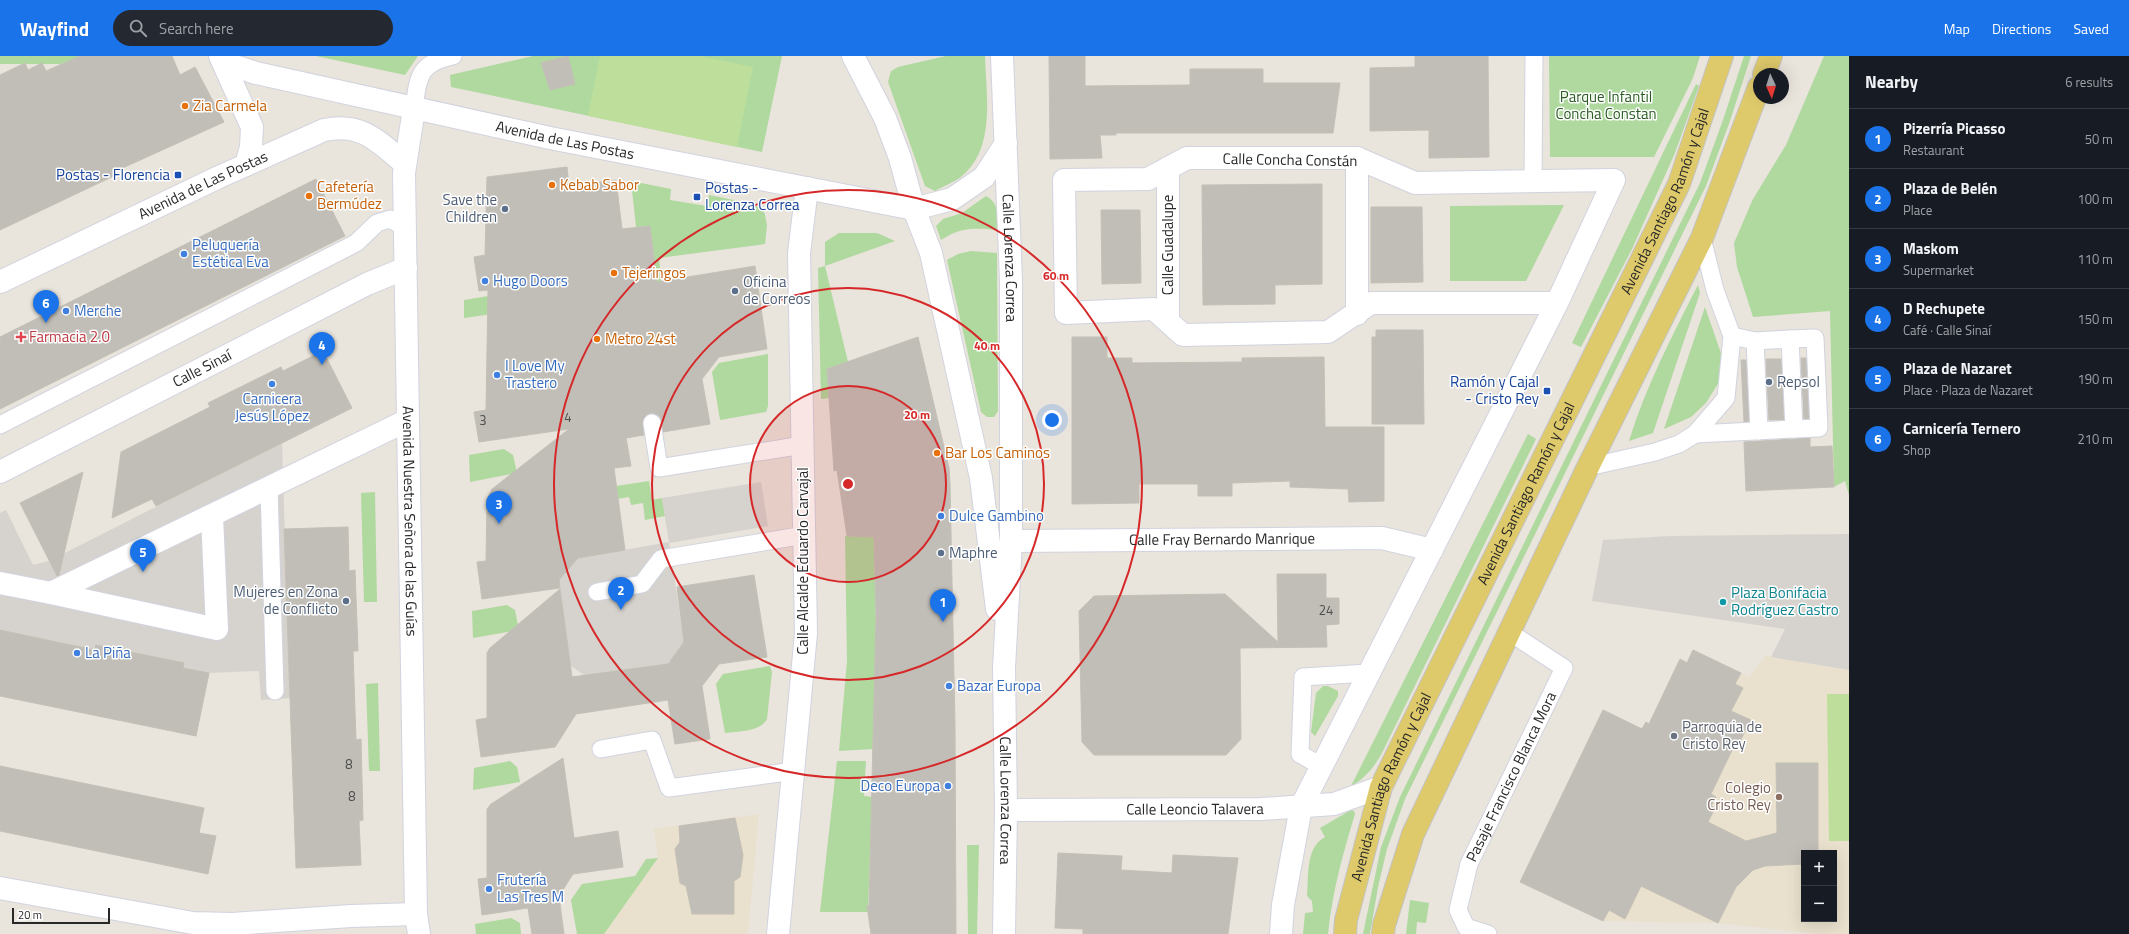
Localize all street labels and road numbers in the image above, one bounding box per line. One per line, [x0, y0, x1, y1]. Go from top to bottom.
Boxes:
street label: Avenida Santiago Ramón y Cajal [1614, 105, 1715, 298]
street label: Avenida de Las Postas [494, 114, 636, 165]
street label: Avenida de Las Postas [134, 145, 271, 225]
street label: Calle Concha Constán [1222, 147, 1358, 172]
street label: Calle Lorenza Correa [997, 193, 1023, 322]
street label: Calle Guadalupe [1156, 195, 1179, 295]
street label: Calle Sinaí [168, 342, 237, 393]
street label: Avenida Santiago Ramón y Cajal [1471, 398, 1581, 589]
street label: Avenida Nuestra Señora de las Guías [397, 406, 424, 637]
street label: Calle Alcalde Eduardo Carvajal [791, 467, 814, 655]
street label: Calle Fray Bernardo Manrique [1129, 527, 1315, 551]
street label: Pasaje Francisco Blanca Mora [1460, 687, 1562, 866]
street label: Avenida Santiago Ramón y Cajal [1345, 688, 1437, 884]
street label: Calle Lorenza Correa [994, 736, 1018, 865]
street label: Calle Leoncio Talavera [1126, 797, 1264, 821]

